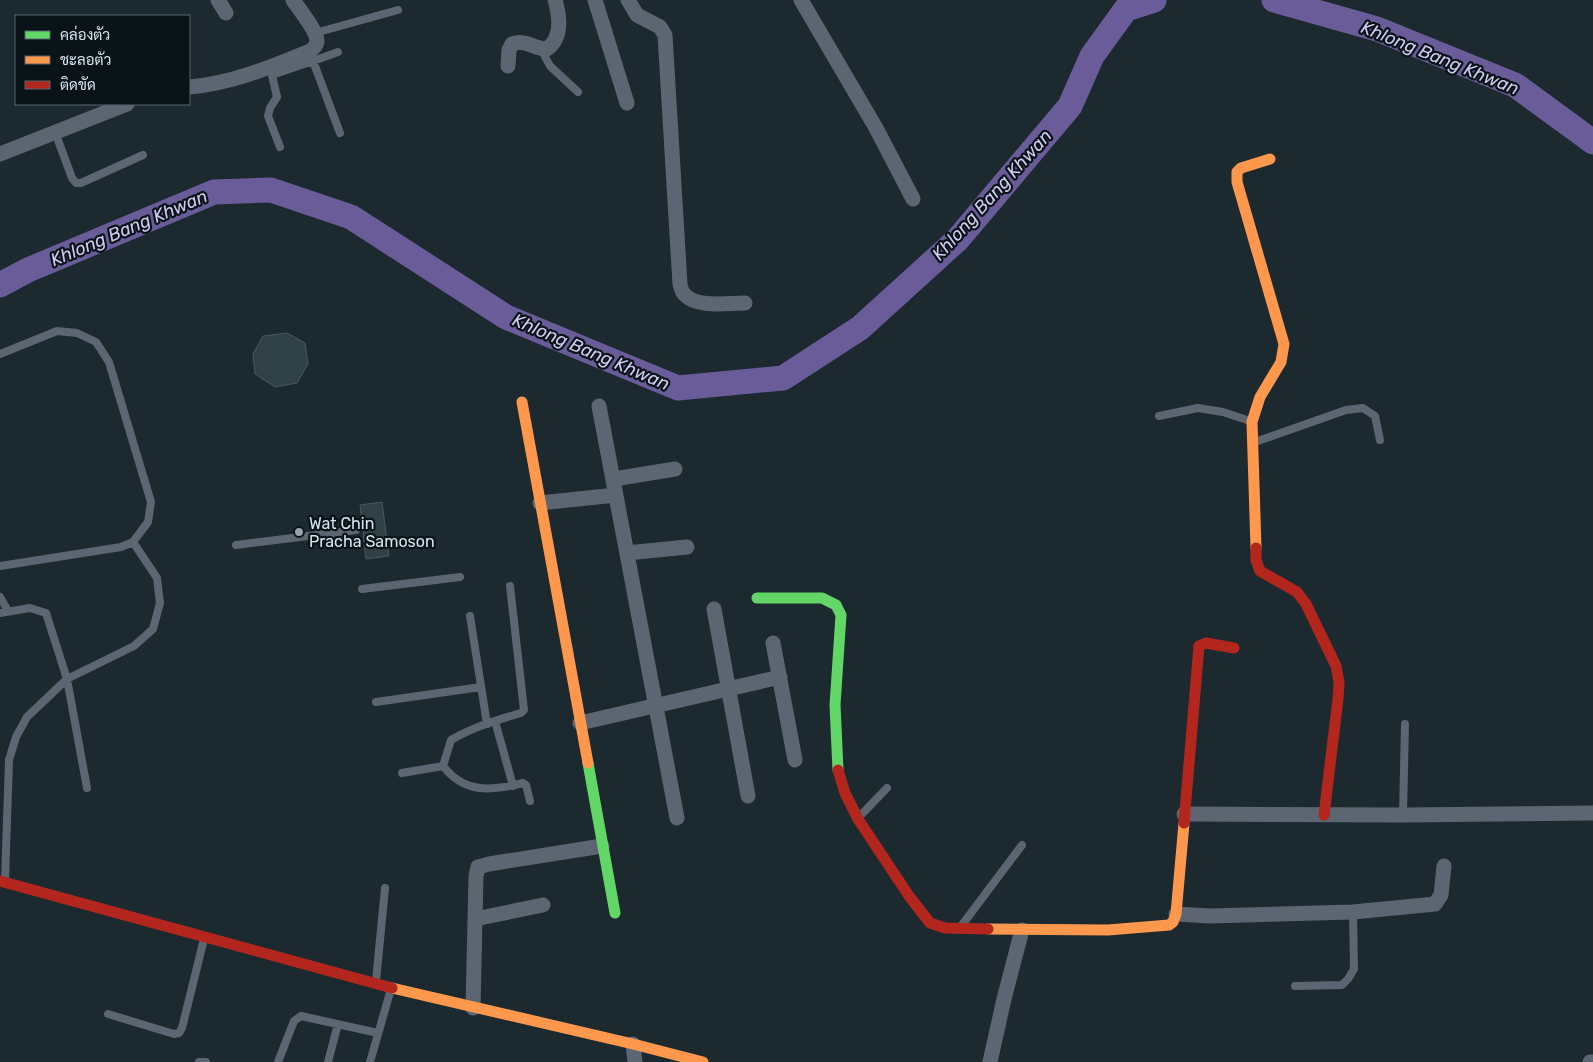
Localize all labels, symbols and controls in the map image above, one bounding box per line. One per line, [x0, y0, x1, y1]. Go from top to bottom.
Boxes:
legend [15, 15, 190, 105]
water label: Khlong Bang Khwan [1358, 16, 1522, 100]
text: คล่องตัว [60, 25, 110, 44]
text: ชะลอตัว [60, 51, 111, 69]
text: ติดขัด [60, 76, 96, 94]
water label: Khlong Bang Khwan [927, 125, 1057, 265]
water label: Khlong Bang Khwan [47, 185, 211, 271]
water label: Khlong Bang Khwan [509, 309, 673, 395]
place label: Wat Chin Pracha Samoson [309, 514, 435, 551]
marker: Wat Chin Pracha Samoson [293, 526, 305, 538]

